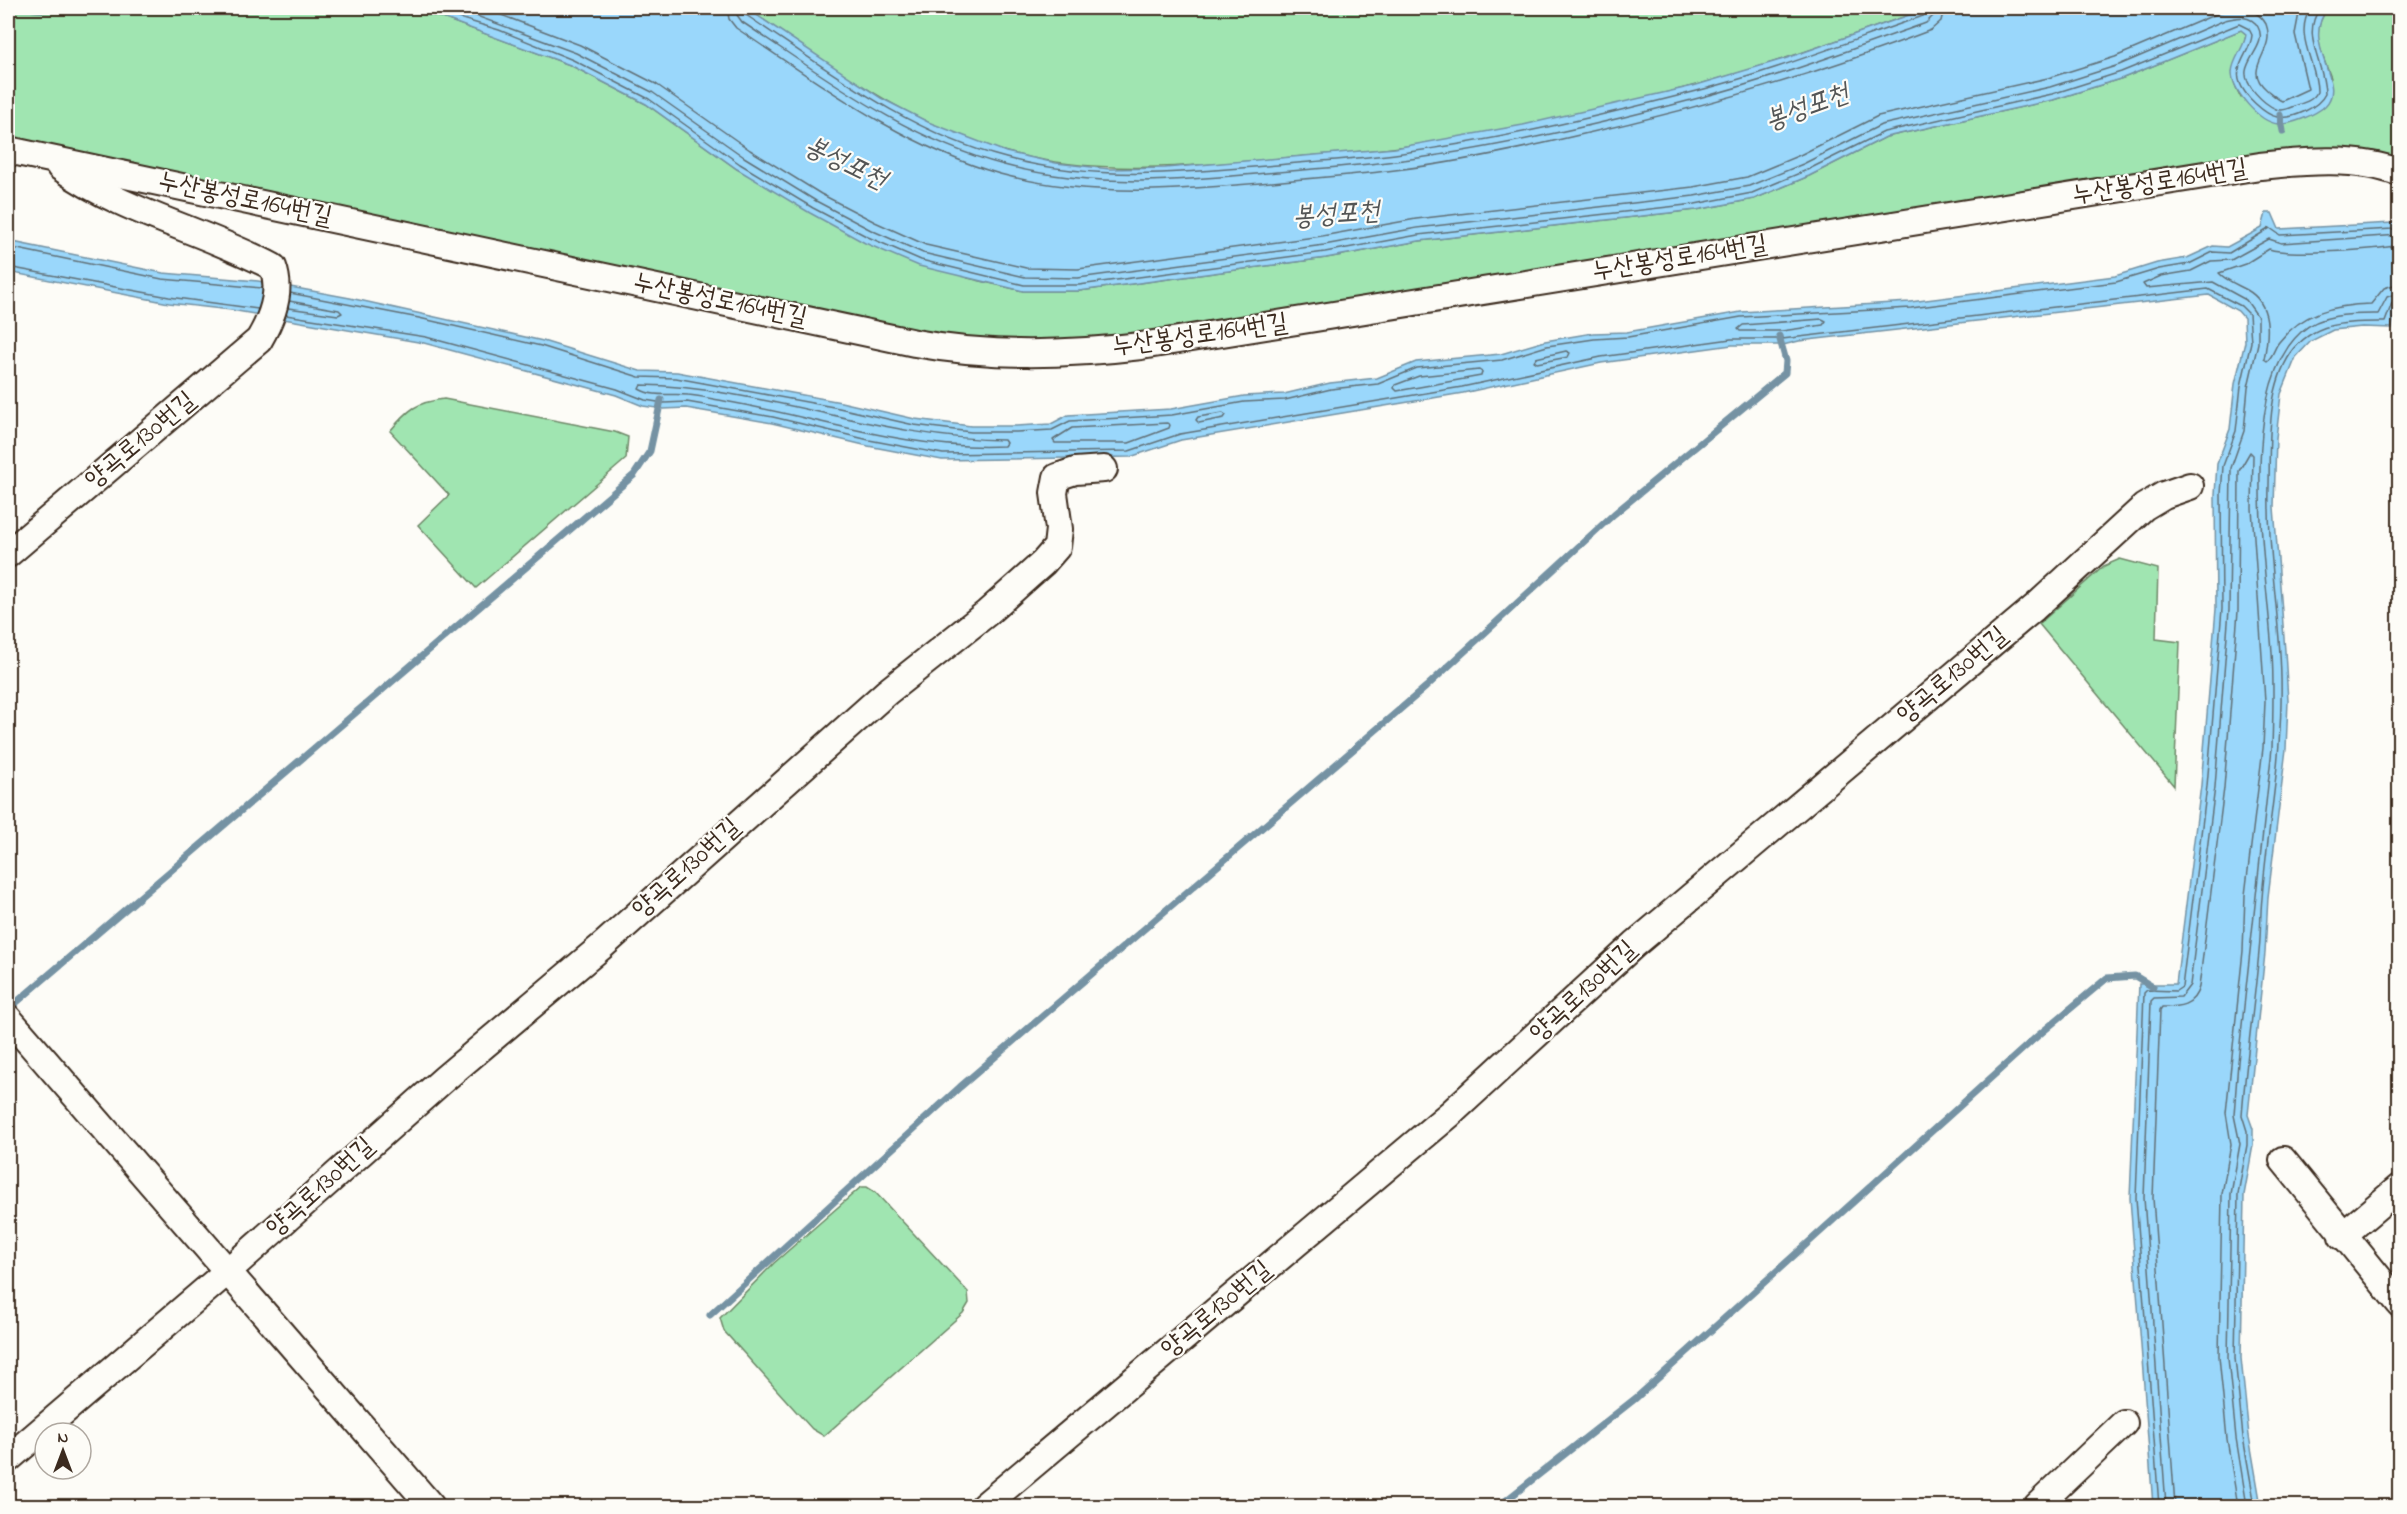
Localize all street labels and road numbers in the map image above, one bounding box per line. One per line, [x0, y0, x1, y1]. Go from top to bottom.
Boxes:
street label: 누산봉성로164번길 [2070, 150, 2250, 216]
street label: 누산봉성로164번길 [155, 163, 336, 237]
street label: 누산봉성로164번길 [1590, 226, 1770, 292]
street label: 누산봉성로164번길 [630, 264, 811, 338]
street label: 누산봉성로164번길 [1110, 305, 1290, 367]
street label: 양곡로130번길 [77, 383, 205, 499]
street label: 양곡로130번길 [1889, 618, 2017, 734]
street label: 양곡로130번길 [624, 810, 750, 928]
street label: 양곡로130번길 [1522, 932, 1646, 1052]
street label: 양곡로130번길 [258, 1129, 384, 1247]
street label: 양곡로130번길 [1153, 1252, 1281, 1368]

